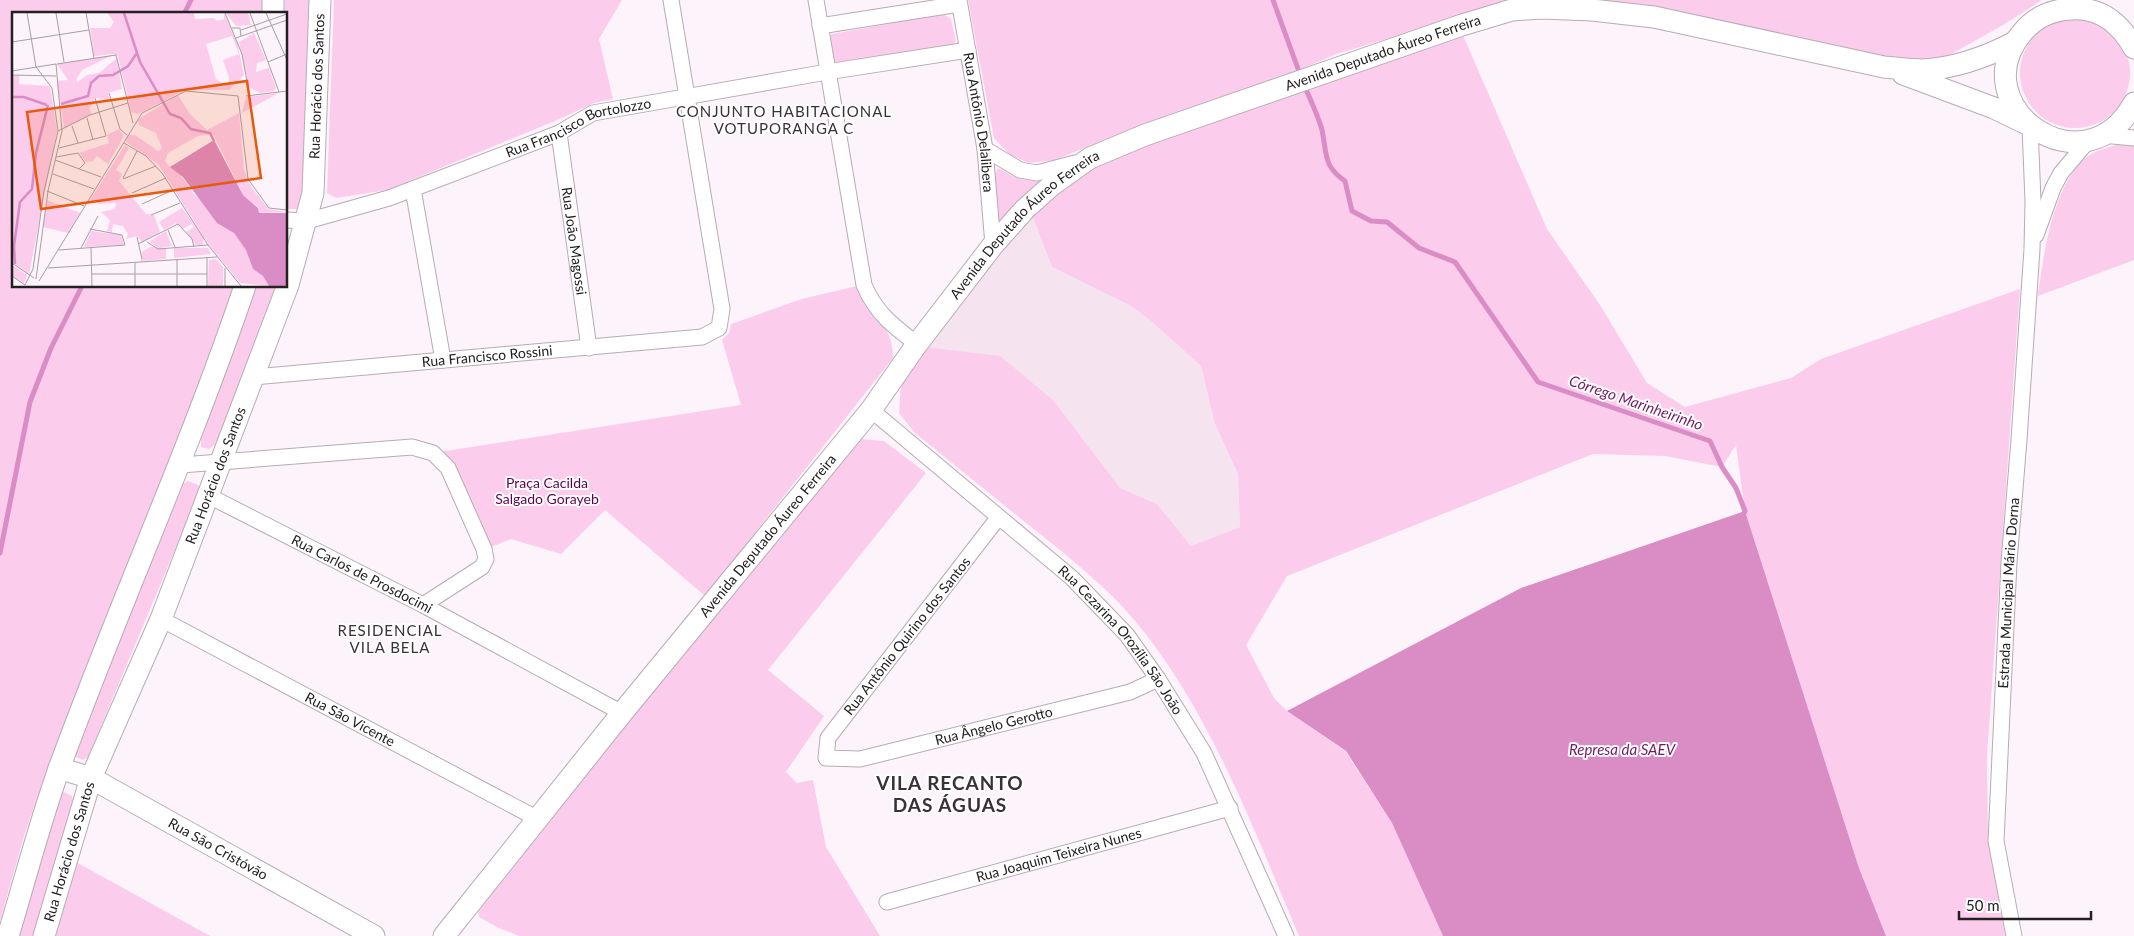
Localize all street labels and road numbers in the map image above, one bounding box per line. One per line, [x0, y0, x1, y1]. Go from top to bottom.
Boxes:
street label: Avenida Deputado Áureo Ferreira [1283, 11, 1483, 94]
street label: Rua Horácio dos Santos [305, 13, 328, 159]
street label: Rua Antônio Delalibera [960, 51, 998, 193]
street label: Rua Francisco Bortolozzo [503, 94, 652, 161]
street label: Avenida Deputado Áureo Ferreira [946, 146, 1102, 302]
street label: Rua João Magossi [559, 186, 591, 296]
street label: Rua Francisco Rossini [421, 341, 553, 370]
street label: Rua Horácio dos Santos [181, 404, 249, 546]
street label: Avenida Deputado Áureo Ferreira [696, 450, 839, 620]
street label: Estrada Municipal Mário Dorna [1994, 497, 2022, 689]
street label: Rua Carlos de Prosdocimi [289, 531, 436, 617]
street label: Rua Antônio Quirino dos Santos [840, 553, 974, 718]
street label: Rua Cezarina Orozília São João [1055, 561, 1187, 718]
street label: Rua São Vicente [302, 688, 398, 750]
street label: Rua Ângelo Gerotto [933, 703, 1054, 748]
street label: Rua Horácio dos Santos [40, 779, 98, 924]
street label: Rua São Cristóvão [165, 814, 271, 883]
street label: Rua Joaquim Teixeira Nunes [974, 824, 1143, 885]

